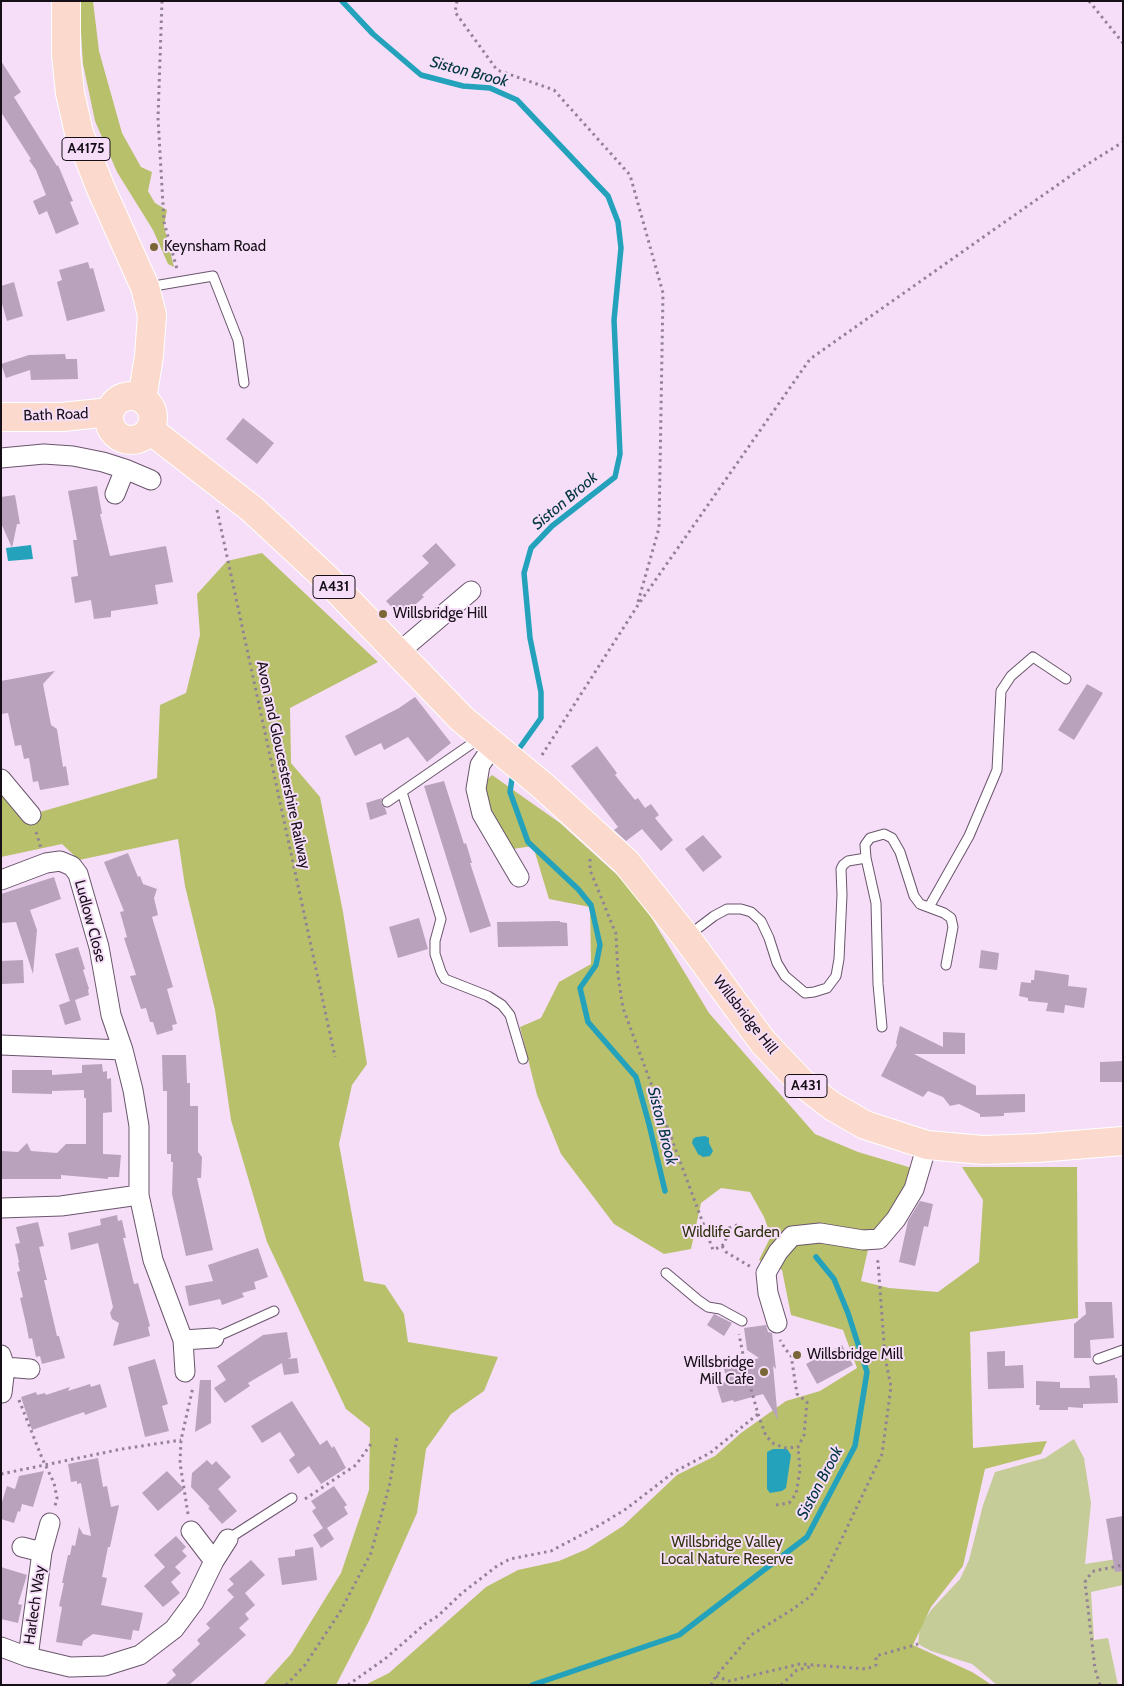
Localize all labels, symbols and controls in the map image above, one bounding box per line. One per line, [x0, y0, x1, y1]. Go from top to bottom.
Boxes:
water label: Siston Brook [428, 52, 510, 92]
road number: A4175 [62, 138, 110, 160]
place label: Keynsham Road [164, 238, 266, 256]
marker: Keynsham Road [148, 241, 160, 253]
street label: Bath Road [23, 405, 89, 425]
water label: Siston Brook [528, 468, 602, 534]
road number: A431 [313, 576, 355, 598]
place label: Willsbridge Hill [393, 605, 487, 623]
marker: Willsbridge Hill [377, 608, 389, 620]
street label: Avon and Gloucestershire Railway [252, 659, 314, 871]
street label: Ludlow Close [70, 878, 110, 964]
street label: Willsbridge Hill [709, 972, 781, 1058]
road number: A431 [785, 1074, 827, 1098]
water label: Siston Brook [643, 1085, 681, 1167]
park label: Wildlife Garden [682, 1224, 780, 1242]
place label: Willsbridge Mill [807, 1346, 903, 1364]
marker: Willsbridge Mill [791, 1349, 803, 1361]
place label: Willsbridge Mill Cafe [684, 1354, 754, 1389]
marker: Willsbridge Mill Cafe [758, 1366, 770, 1378]
water label: Siston Brook [793, 1443, 847, 1523]
park label: Willsbridge Valley Local Nature Reserve [661, 1534, 793, 1569]
street label: Harlech Way [21, 1564, 49, 1646]

